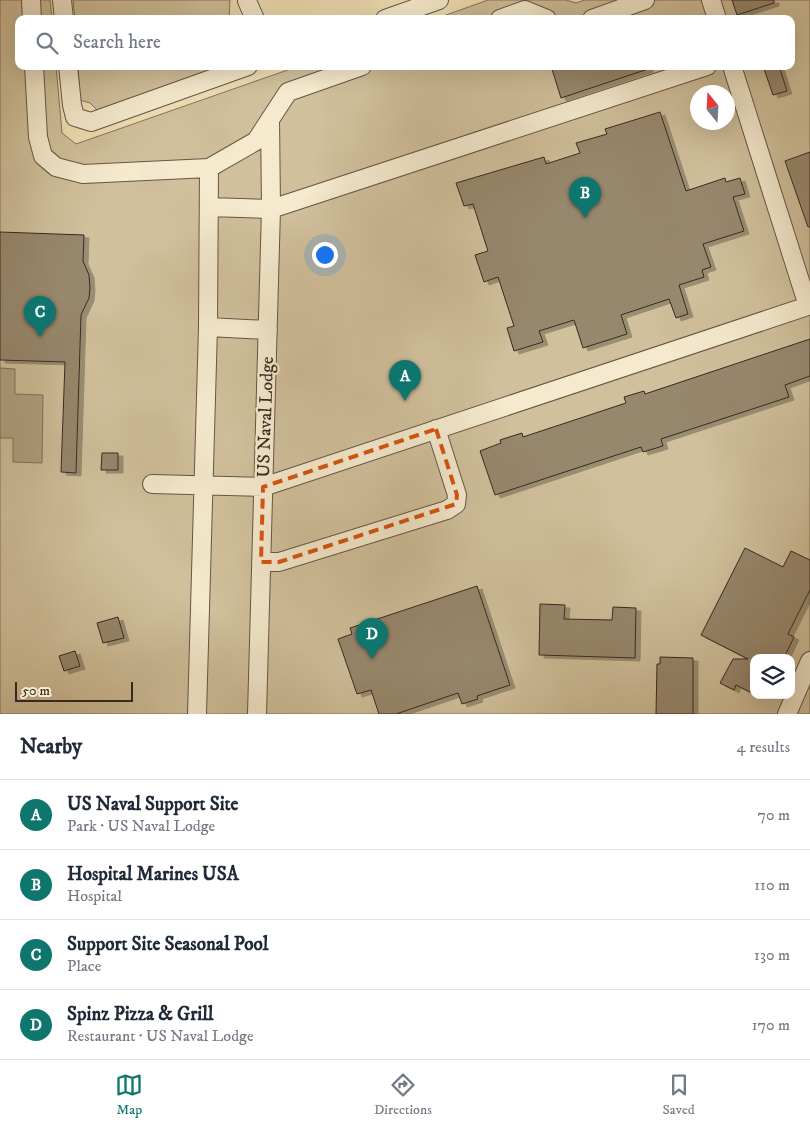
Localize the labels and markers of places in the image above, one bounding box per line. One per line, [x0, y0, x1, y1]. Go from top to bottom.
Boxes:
pin: B [569, 177, 601, 218]
pin: C [24, 296, 56, 337]
pin: A [389, 360, 421, 401]
pin: D [356, 618, 388, 659]

